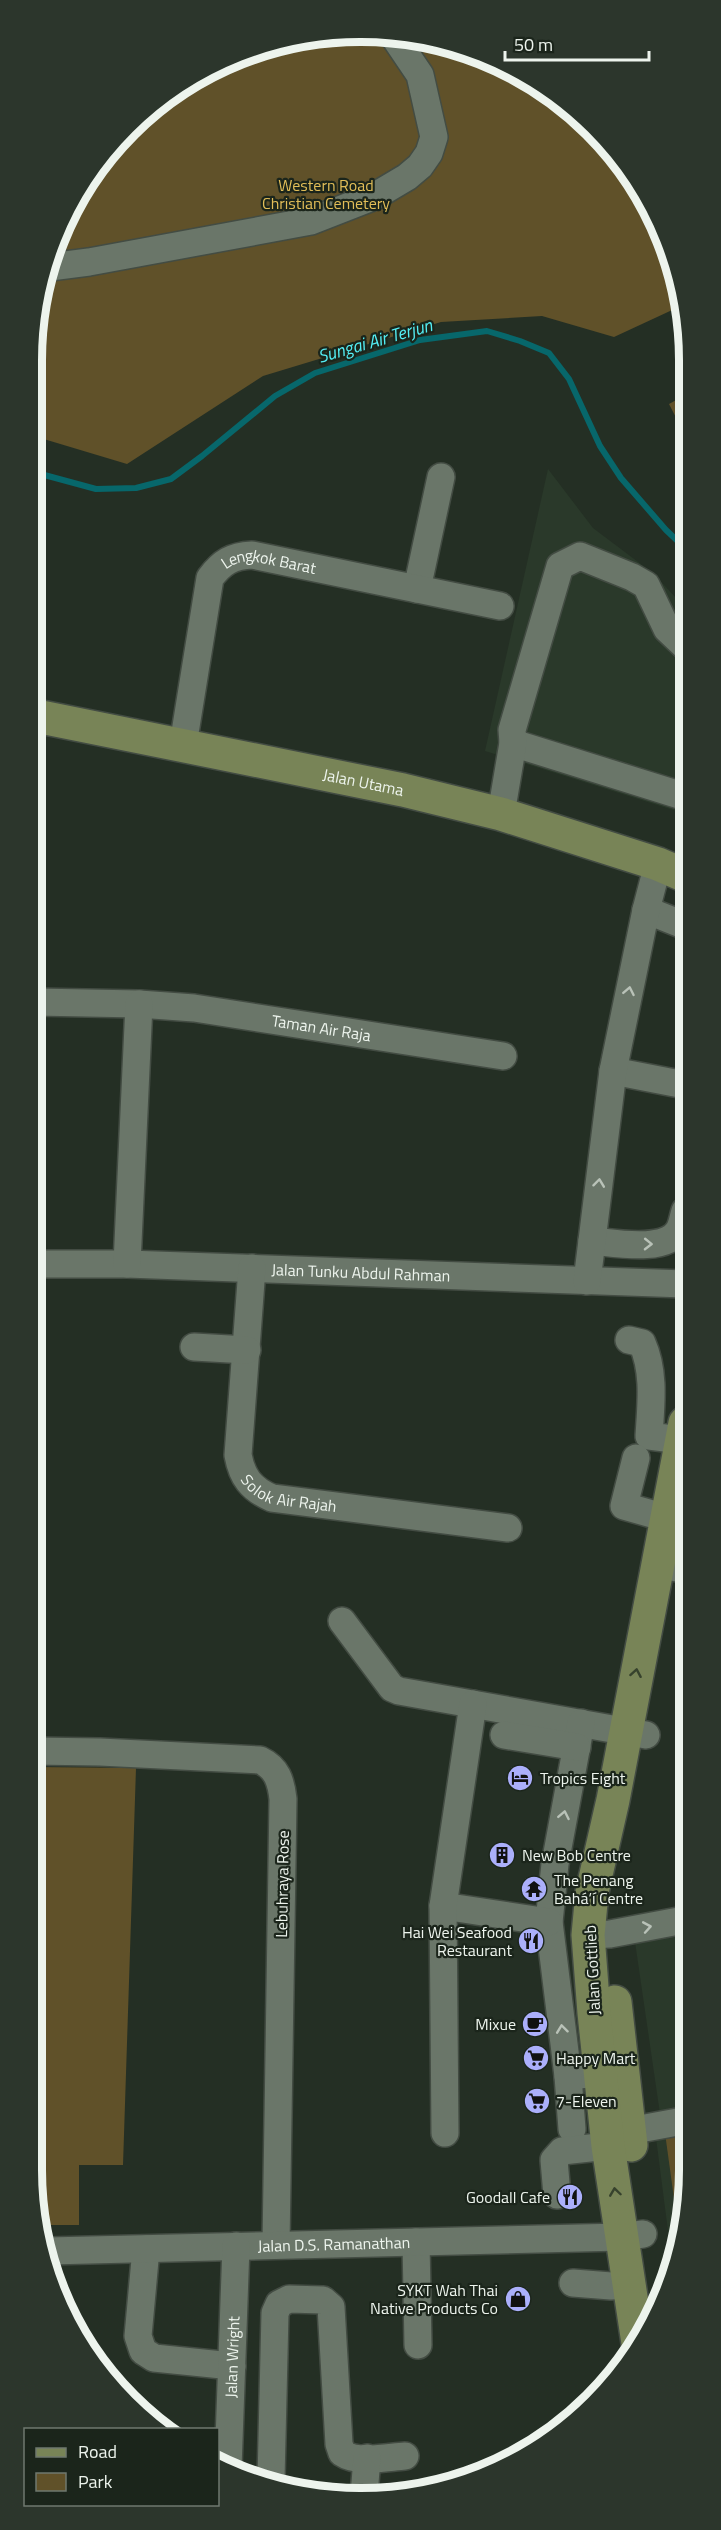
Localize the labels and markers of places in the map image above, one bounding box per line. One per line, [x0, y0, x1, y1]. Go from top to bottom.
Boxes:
hotel icon: Tropics Eight [505, 1763, 535, 1793]
place label: Tropics Eight [540, 1766, 626, 1790]
building icon: New Bob Centre [487, 1840, 517, 1870]
place label: New Bob Centre [522, 1843, 631, 1867]
place label: The Penang Bahá’í Centre [554, 1868, 643, 1910]
temple icon: The Penang Bahá’í Centre [519, 1874, 549, 1904]
place label: Hai Wei Seafood Restaurant [402, 1920, 512, 1962]
restaurant icon: Hai Wei Seafood Restaurant [516, 1926, 546, 1956]
cafe icon: Mixue [520, 2009, 550, 2039]
place label: Mixue [475, 2012, 516, 2036]
supermarket icon: Happy Mart [521, 2043, 551, 2073]
place label: Happy Mart [556, 2046, 636, 2070]
supermarket icon: 7-Eleven [522, 2086, 552, 2116]
place label: 7-Eleven [556, 2089, 617, 2113]
restaurant icon: Goodall Cafe [555, 2182, 585, 2212]
place label: Goodall Cafe [466, 2185, 550, 2209]
place label: SYKT Wah Thai Native Products Co [370, 2278, 498, 2320]
shop icon: SYKT Wah Thai Native Products Co [503, 2284, 533, 2314]

